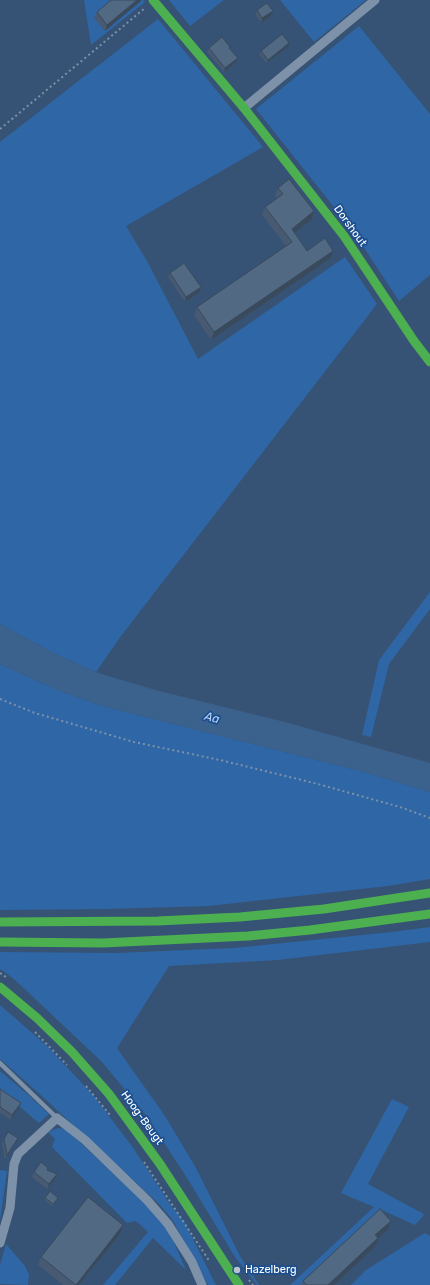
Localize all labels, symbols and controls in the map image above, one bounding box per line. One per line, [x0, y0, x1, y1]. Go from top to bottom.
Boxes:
street label: Dorshout [331, 203, 369, 249]
water label: Aa [203, 709, 221, 727]
street label: Hoog-Beugt [118, 1089, 166, 1147]
place label: Hazelberg [245, 1263, 297, 1277]
marker: Hazelberg [232, 1265, 242, 1275]

